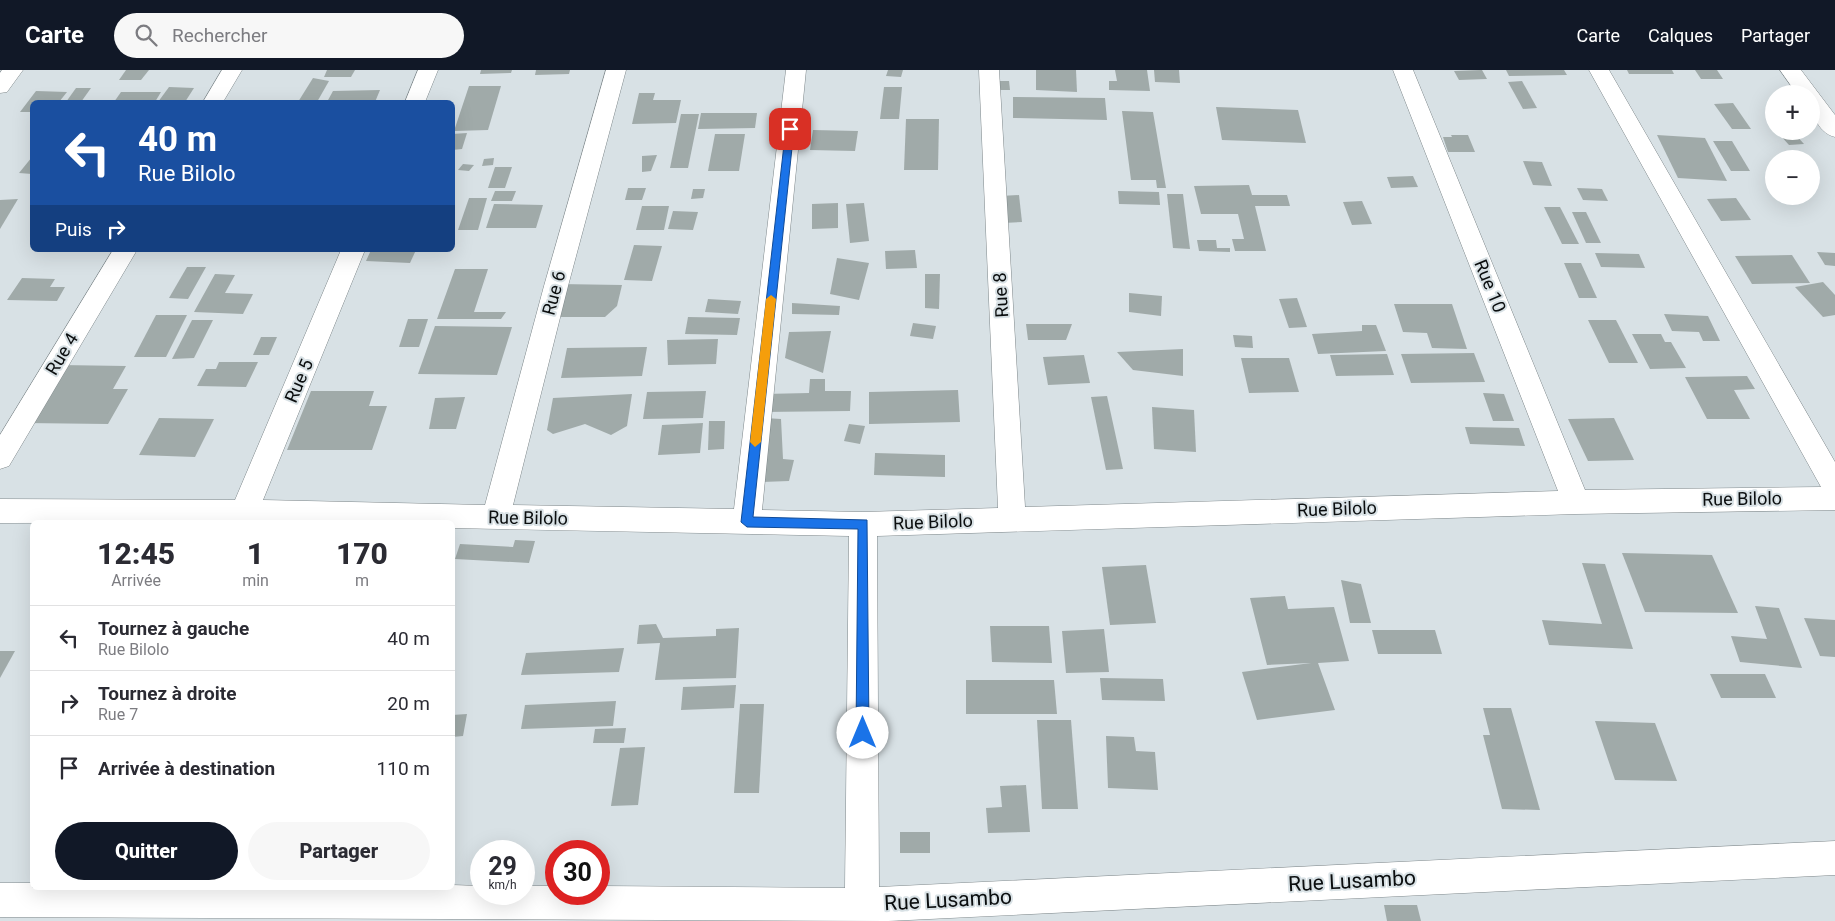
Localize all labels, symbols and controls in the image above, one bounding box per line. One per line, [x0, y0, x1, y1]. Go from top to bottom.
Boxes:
search box [114, 13, 464, 58]
text: Carte [25, 21, 84, 49]
icon: search [132, 21, 160, 49]
text: Rechercher [172, 24, 267, 47]
text: Carte [1577, 25, 1620, 46]
text: Calques [1648, 25, 1713, 46]
text: Partager [1741, 25, 1810, 46]
map controls [1765, 85, 1820, 205]
button: + [1765, 85, 1820, 140]
pin [769, 108, 811, 150]
icon: arrive [776, 115, 804, 143]
text: 40 m [138, 119, 217, 160]
icon: left [55, 120, 120, 185]
button: − [1765, 150, 1820, 205]
text: Rue Bilolo [138, 161, 236, 186]
icon: right [102, 215, 130, 243]
text: Puis [55, 218, 92, 241]
street label: Rue 10 [1470, 256, 1511, 315]
street label: Rue 6 [538, 268, 570, 317]
street label: Rue 8 [989, 272, 1012, 318]
street label: Rue 4 [41, 329, 82, 378]
street label: Rue 5 [280, 356, 317, 406]
street label: Rue Bilolo [1702, 487, 1782, 510]
street label: Rue Bilolo [1297, 497, 1377, 520]
street label: Rue Bilolo [488, 506, 568, 529]
street label: Rue Bilolo [893, 510, 973, 533]
text: 12:45 [97, 536, 175, 571]
text: 1 [247, 536, 264, 571]
text: 170 [336, 536, 388, 571]
text: Arrivée [111, 571, 161, 590]
text: min [242, 571, 269, 590]
text: m [355, 571, 369, 590]
text: Tournez à gauche [98, 617, 249, 640]
icon: left [55, 624, 83, 652]
text: 40 m [387, 627, 430, 650]
text: Rue Bilolo [98, 640, 169, 659]
text: Tournez à droite [98, 682, 237, 705]
icon: right [55, 689, 83, 717]
text: 20 m [387, 692, 430, 715]
text: Rue 7 [98, 705, 138, 724]
position arrow [836, 706, 888, 758]
icon: arrive [55, 754, 83, 782]
text: Arrivée à destination [98, 757, 275, 780]
text: 110 m [377, 757, 430, 780]
button: Quitter [55, 822, 238, 880]
button: Partager [248, 822, 430, 880]
speed limit sign: 30 [545, 840, 610, 905]
text: 29 [488, 852, 517, 881]
street label: Rue Lusambo [1288, 866, 1416, 896]
text: km/h [488, 878, 517, 892]
street label: Rue Lusambo [884, 885, 1012, 915]

